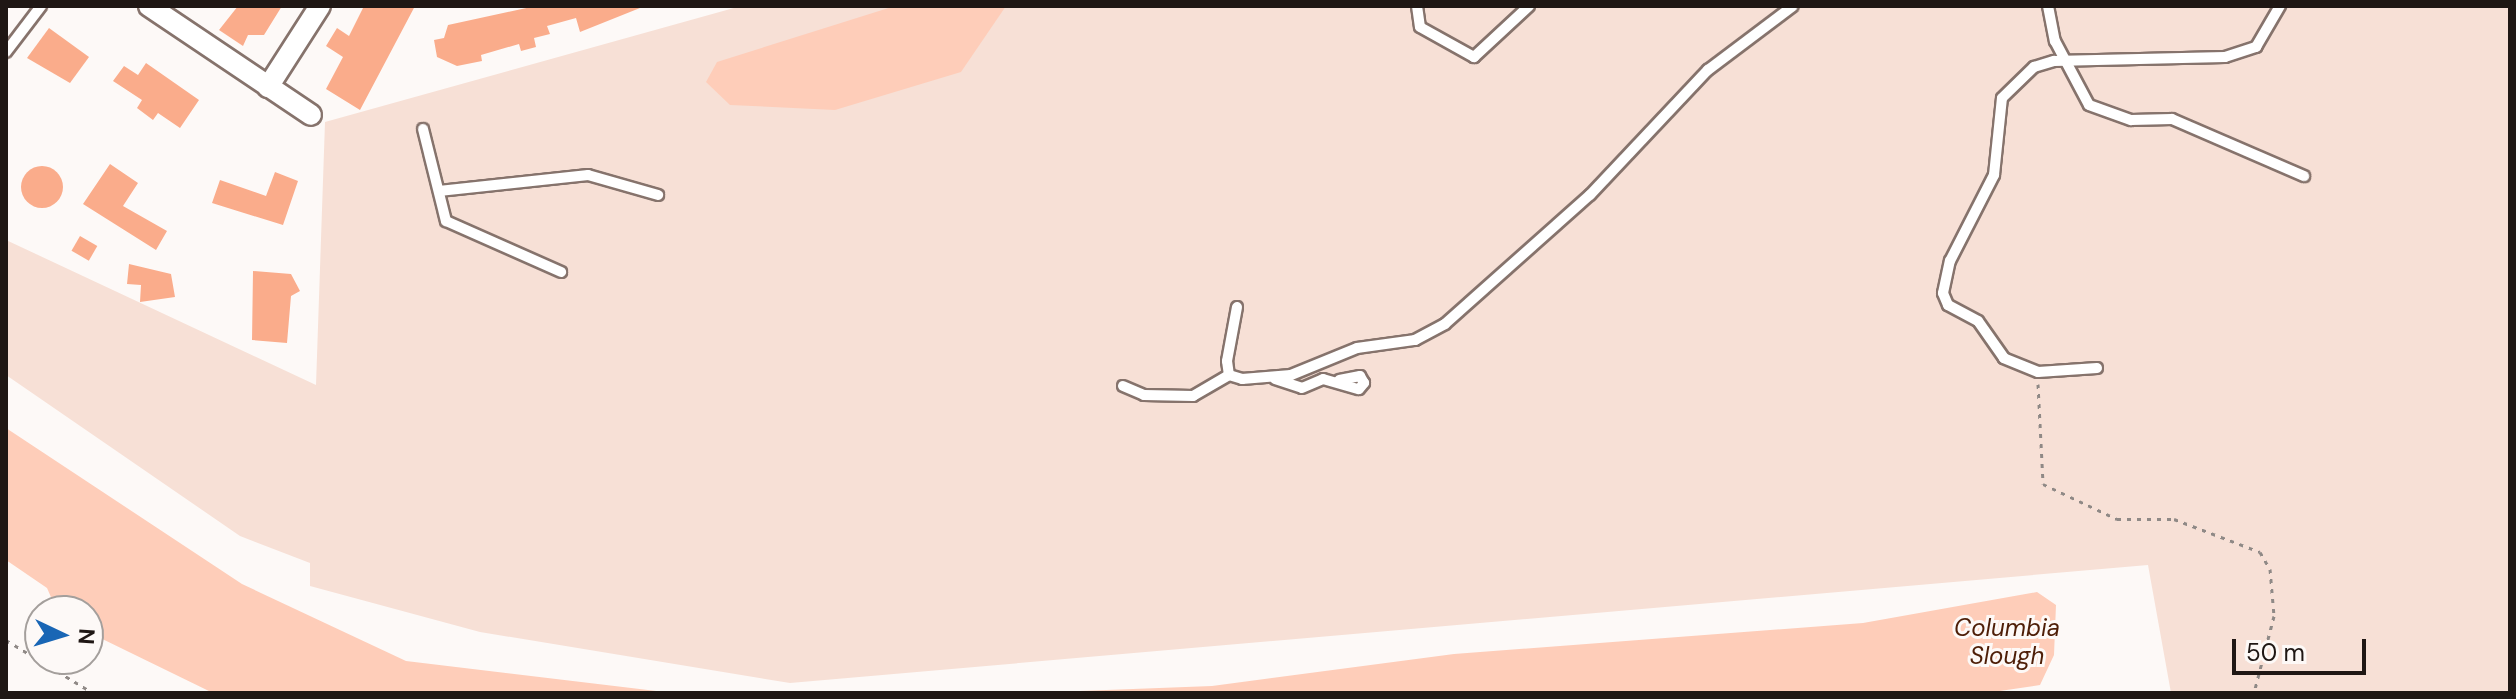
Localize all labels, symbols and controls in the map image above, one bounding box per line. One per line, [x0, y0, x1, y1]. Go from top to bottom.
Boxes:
north arrow [24, 595, 104, 675]
water label: Columbia Slough [1954, 614, 2060, 670]
scale bar [2236, 623, 2370, 673]
text: N [71, 628, 101, 646]
text: 50 m [2246, 637, 2305, 668]

